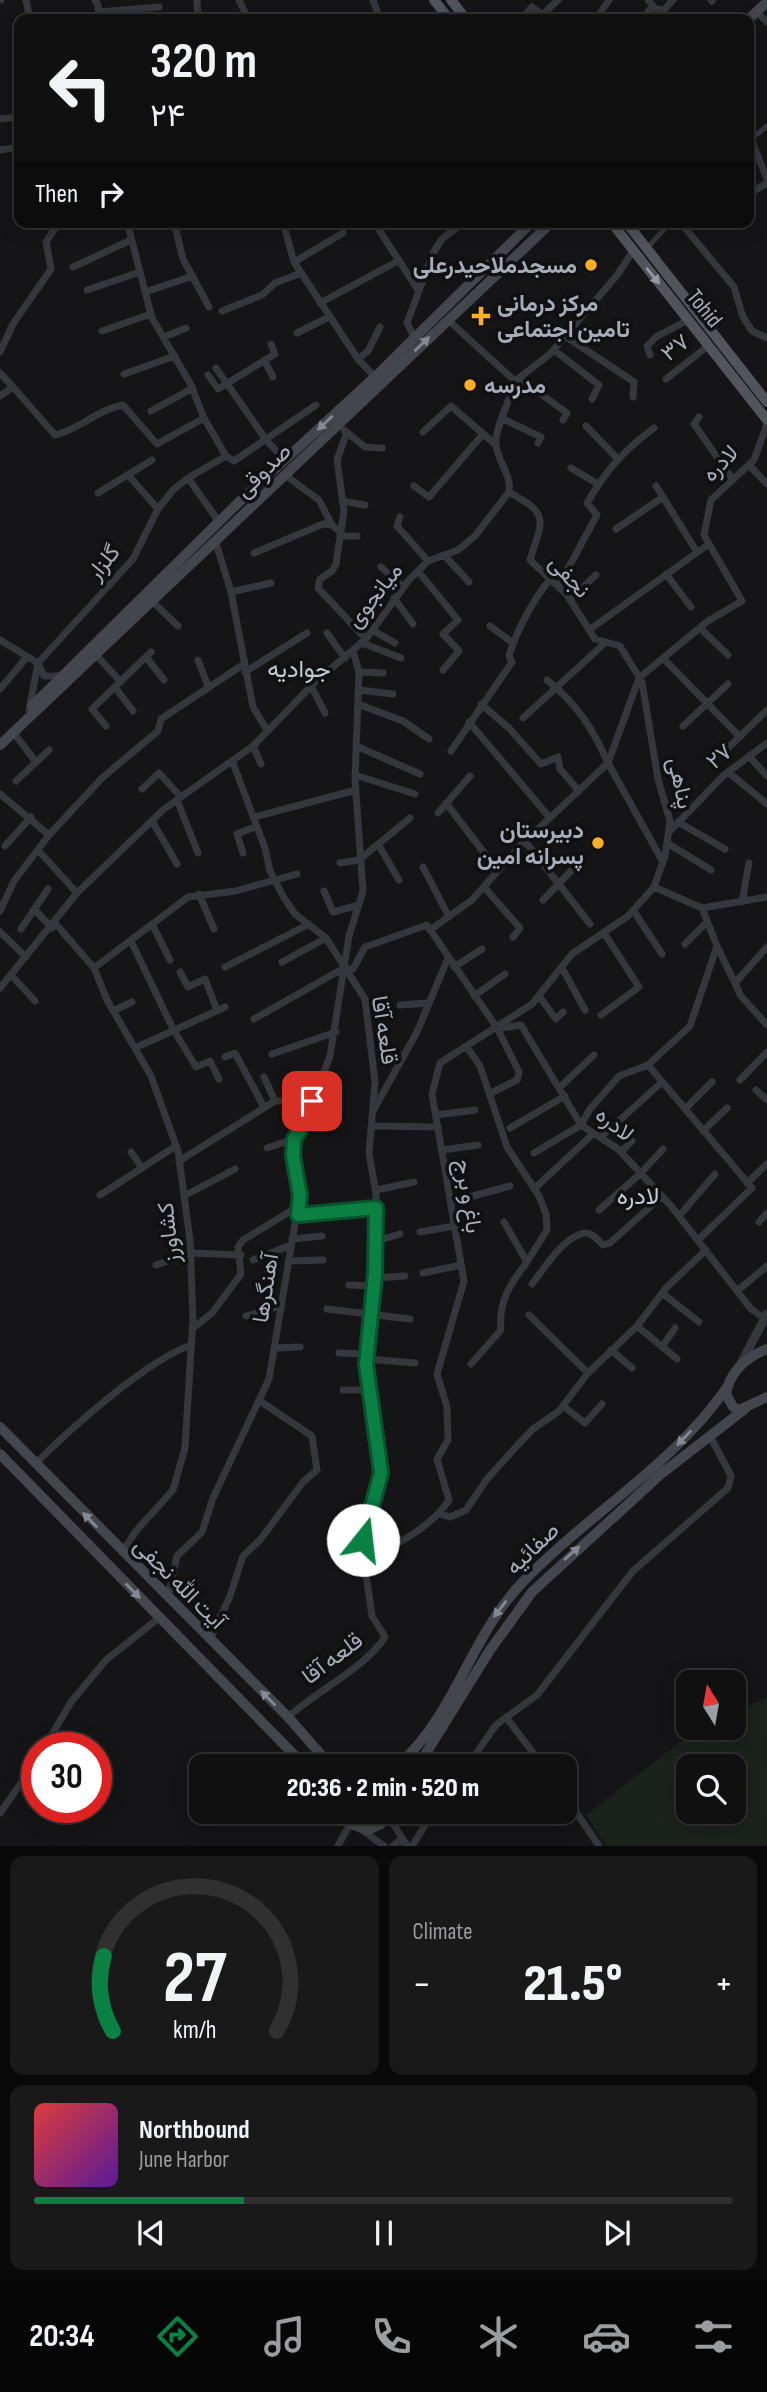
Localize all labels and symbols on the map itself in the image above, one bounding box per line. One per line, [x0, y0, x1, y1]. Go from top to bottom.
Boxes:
place label: مسجدملاحیدرعلی [413, 252, 577, 280]
marker: مسجدملاحیدرعلی [583, 257, 599, 273]
one-way arrow [645, 267, 660, 285]
street label: Tohid [680, 284, 728, 333]
place label: مرکز درمانی تامین اجتماعی [497, 290, 630, 344]
marker: مرکز درمانی تامین اجتماعی [471, 306, 491, 326]
street label: ۳۷ [656, 328, 696, 368]
one-way arrow [414, 336, 431, 352]
place label: مدرسه [484, 372, 546, 400]
marker: مدرسه [462, 377, 478, 393]
one-way arrow [316, 414, 333, 431]
street label: صدوقی [230, 437, 298, 504]
street label: لادره [696, 439, 745, 488]
street label: گلزار [80, 539, 127, 587]
street label: نجفی [543, 549, 596, 604]
street label: میانجوی [341, 557, 409, 634]
district label: جوادیه [267, 655, 331, 684]
street label: ۲۷ [701, 738, 738, 776]
street label: پناهی [660, 755, 699, 812]
place label: دبیرستان پسرانه امین [477, 817, 584, 872]
marker: دبیرستان پسرانه امین [590, 835, 606, 851]
street label: قلعه آقا [365, 994, 403, 1067]
pin [282, 1071, 342, 1131]
street label: لادره [590, 1101, 639, 1149]
street label: باغ و برج [447, 1157, 488, 1235]
district label: لادره [617, 1182, 659, 1211]
street label: کشاورز [152, 1201, 186, 1266]
street label: آهنگرها [247, 1250, 286, 1325]
one-way arrow [677, 1429, 693, 1446]
position arrow [326, 1503, 400, 1577]
one-way arrow [81, 1511, 98, 1528]
street label: صفائیه [500, 1516, 565, 1581]
street label: آیت الله نجفی [127, 1532, 232, 1637]
one-way arrow [563, 1545, 581, 1561]
one-way arrow [125, 1582, 142, 1599]
one-way arrow [493, 1600, 508, 1618]
street label: قلعه آقا [297, 1627, 369, 1691]
north arrow [676, 1670, 746, 1740]
one-way arrow [260, 1690, 277, 1706]
speed limit sign: 30 [21, 1732, 112, 1823]

